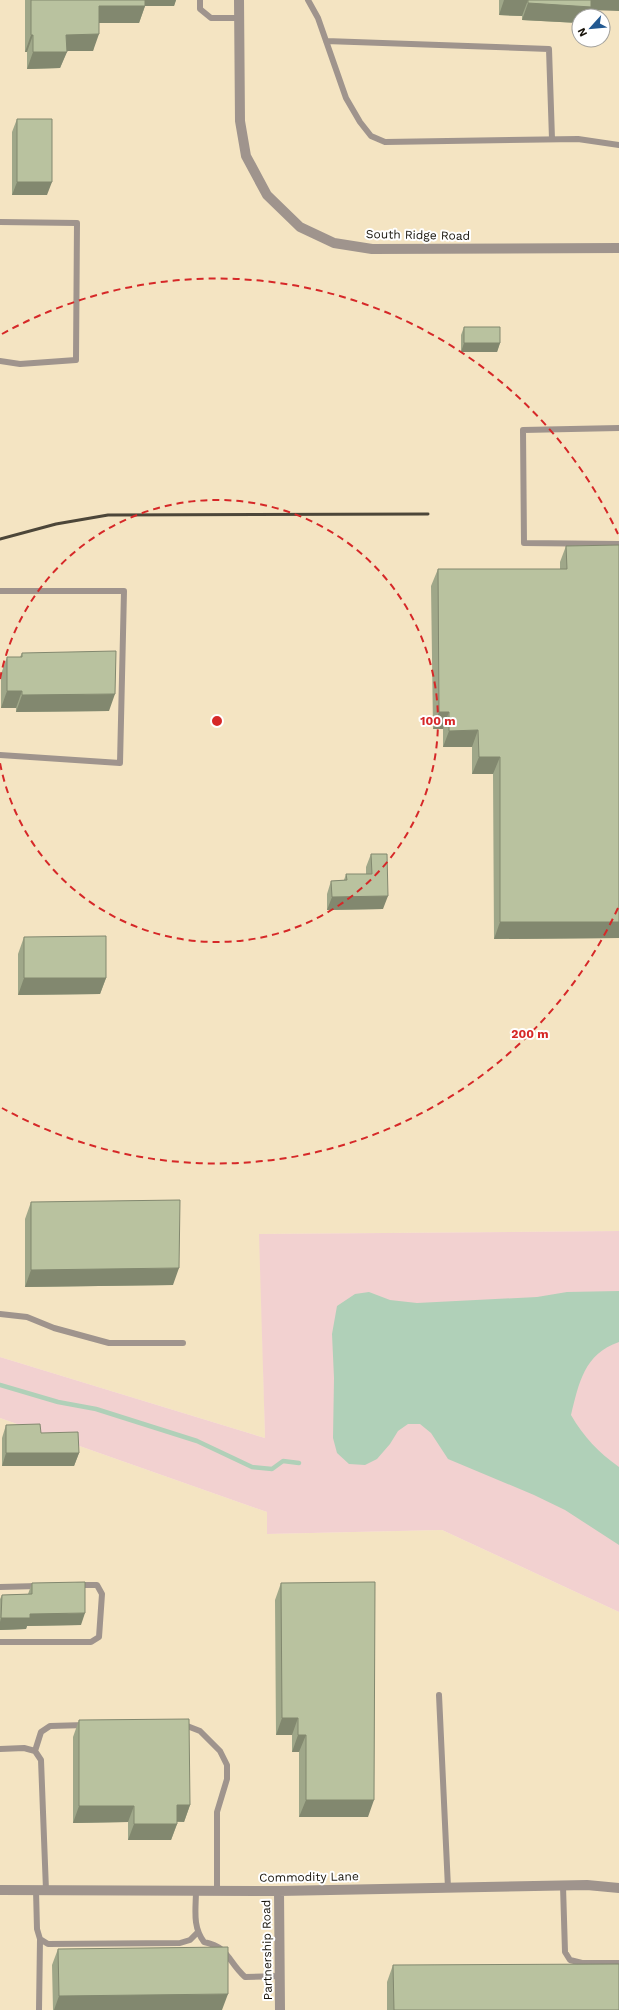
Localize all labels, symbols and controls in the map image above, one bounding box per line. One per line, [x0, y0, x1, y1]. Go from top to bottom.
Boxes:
north arrow [571, 8, 611, 48]
text: N [575, 26, 590, 39]
street label: South Ridge Road [366, 227, 470, 243]
centre of rings [210, 714, 224, 728]
text: 100 m [420, 714, 456, 728]
text: 200 m [511, 1027, 549, 1041]
street label: Commodity Lane [259, 1869, 359, 1885]
street label: Partnership Road [259, 1900, 275, 2000]

